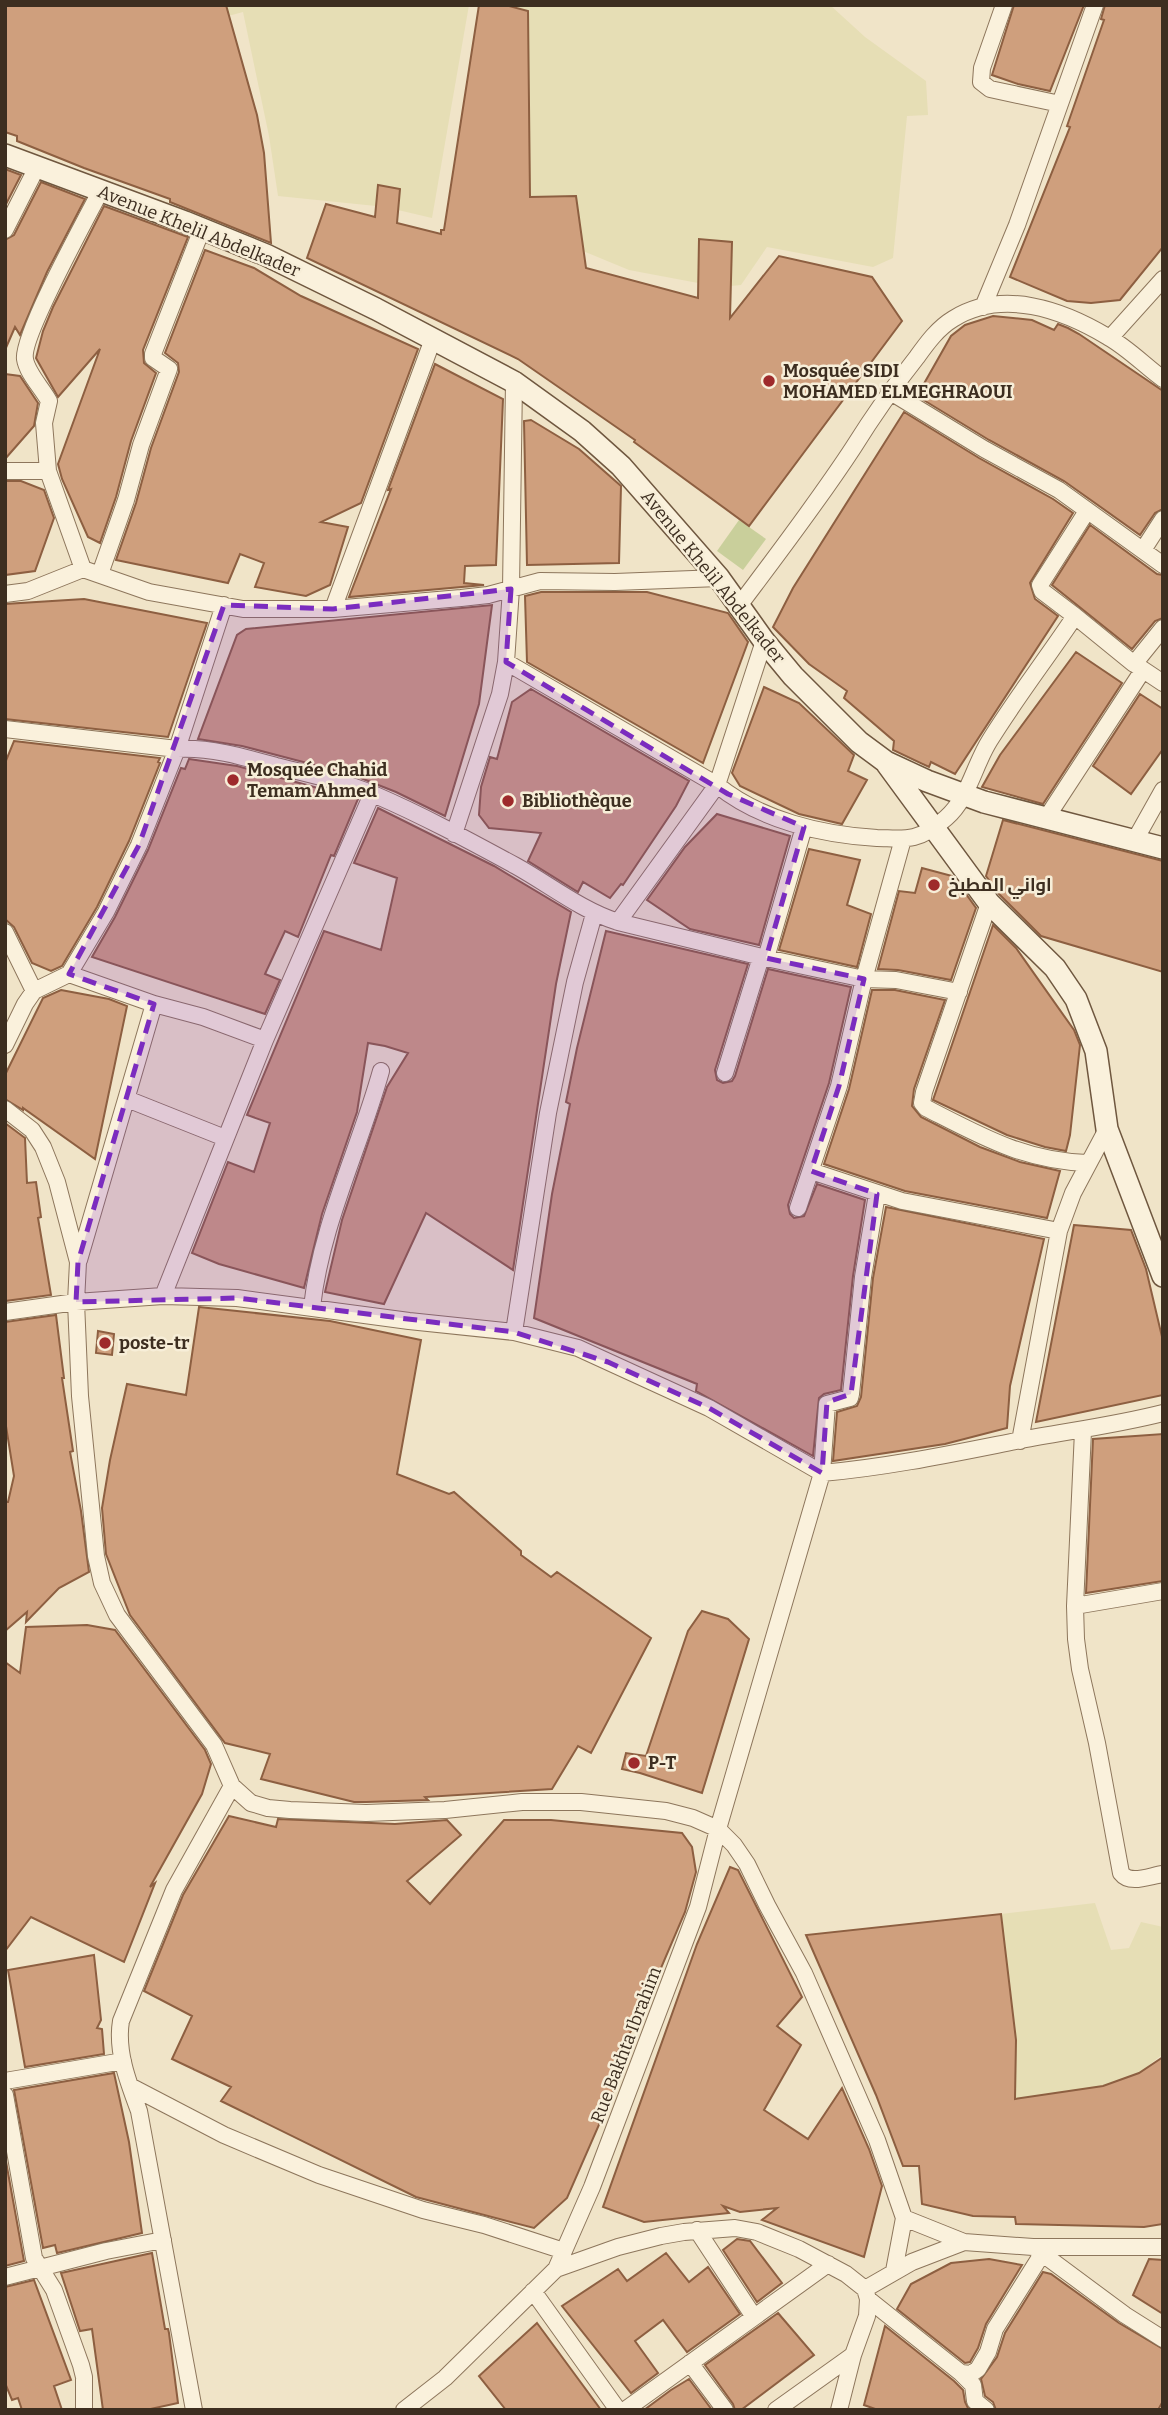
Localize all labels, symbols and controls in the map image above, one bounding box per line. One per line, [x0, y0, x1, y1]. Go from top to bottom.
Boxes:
street label: Avenue Khelil Abdelkader [94, 180, 304, 282]
place label: Mosquée SIDI MOHAMED ELMEGHRAOUI [783, 360, 1012, 403]
marker: Mosquée SIDI MOHAMED ELMEGHRAOUI [761, 373, 777, 389]
street label: Avenue Khelil Abdelkader [636, 486, 790, 668]
place label: Mosquée Chahid Temam Ahmed [247, 759, 387, 802]
marker: Mosquée Chahid Temam Ahmed [225, 772, 241, 788]
place label: Bibliothèque [522, 790, 632, 812]
marker: Bibliothèque [500, 793, 516, 809]
place label: اواني المطبخ [948, 874, 1052, 900]
marker: اواني المطبخ [926, 877, 942, 893]
place label: poste-tr [119, 1332, 190, 1354]
marker: poste-tr [97, 1335, 113, 1351]
place label: P-T [648, 1752, 676, 1774]
marker: P-T [626, 1755, 642, 1771]
street label: Rue Bakhta Ibrahim [586, 1964, 666, 2126]

